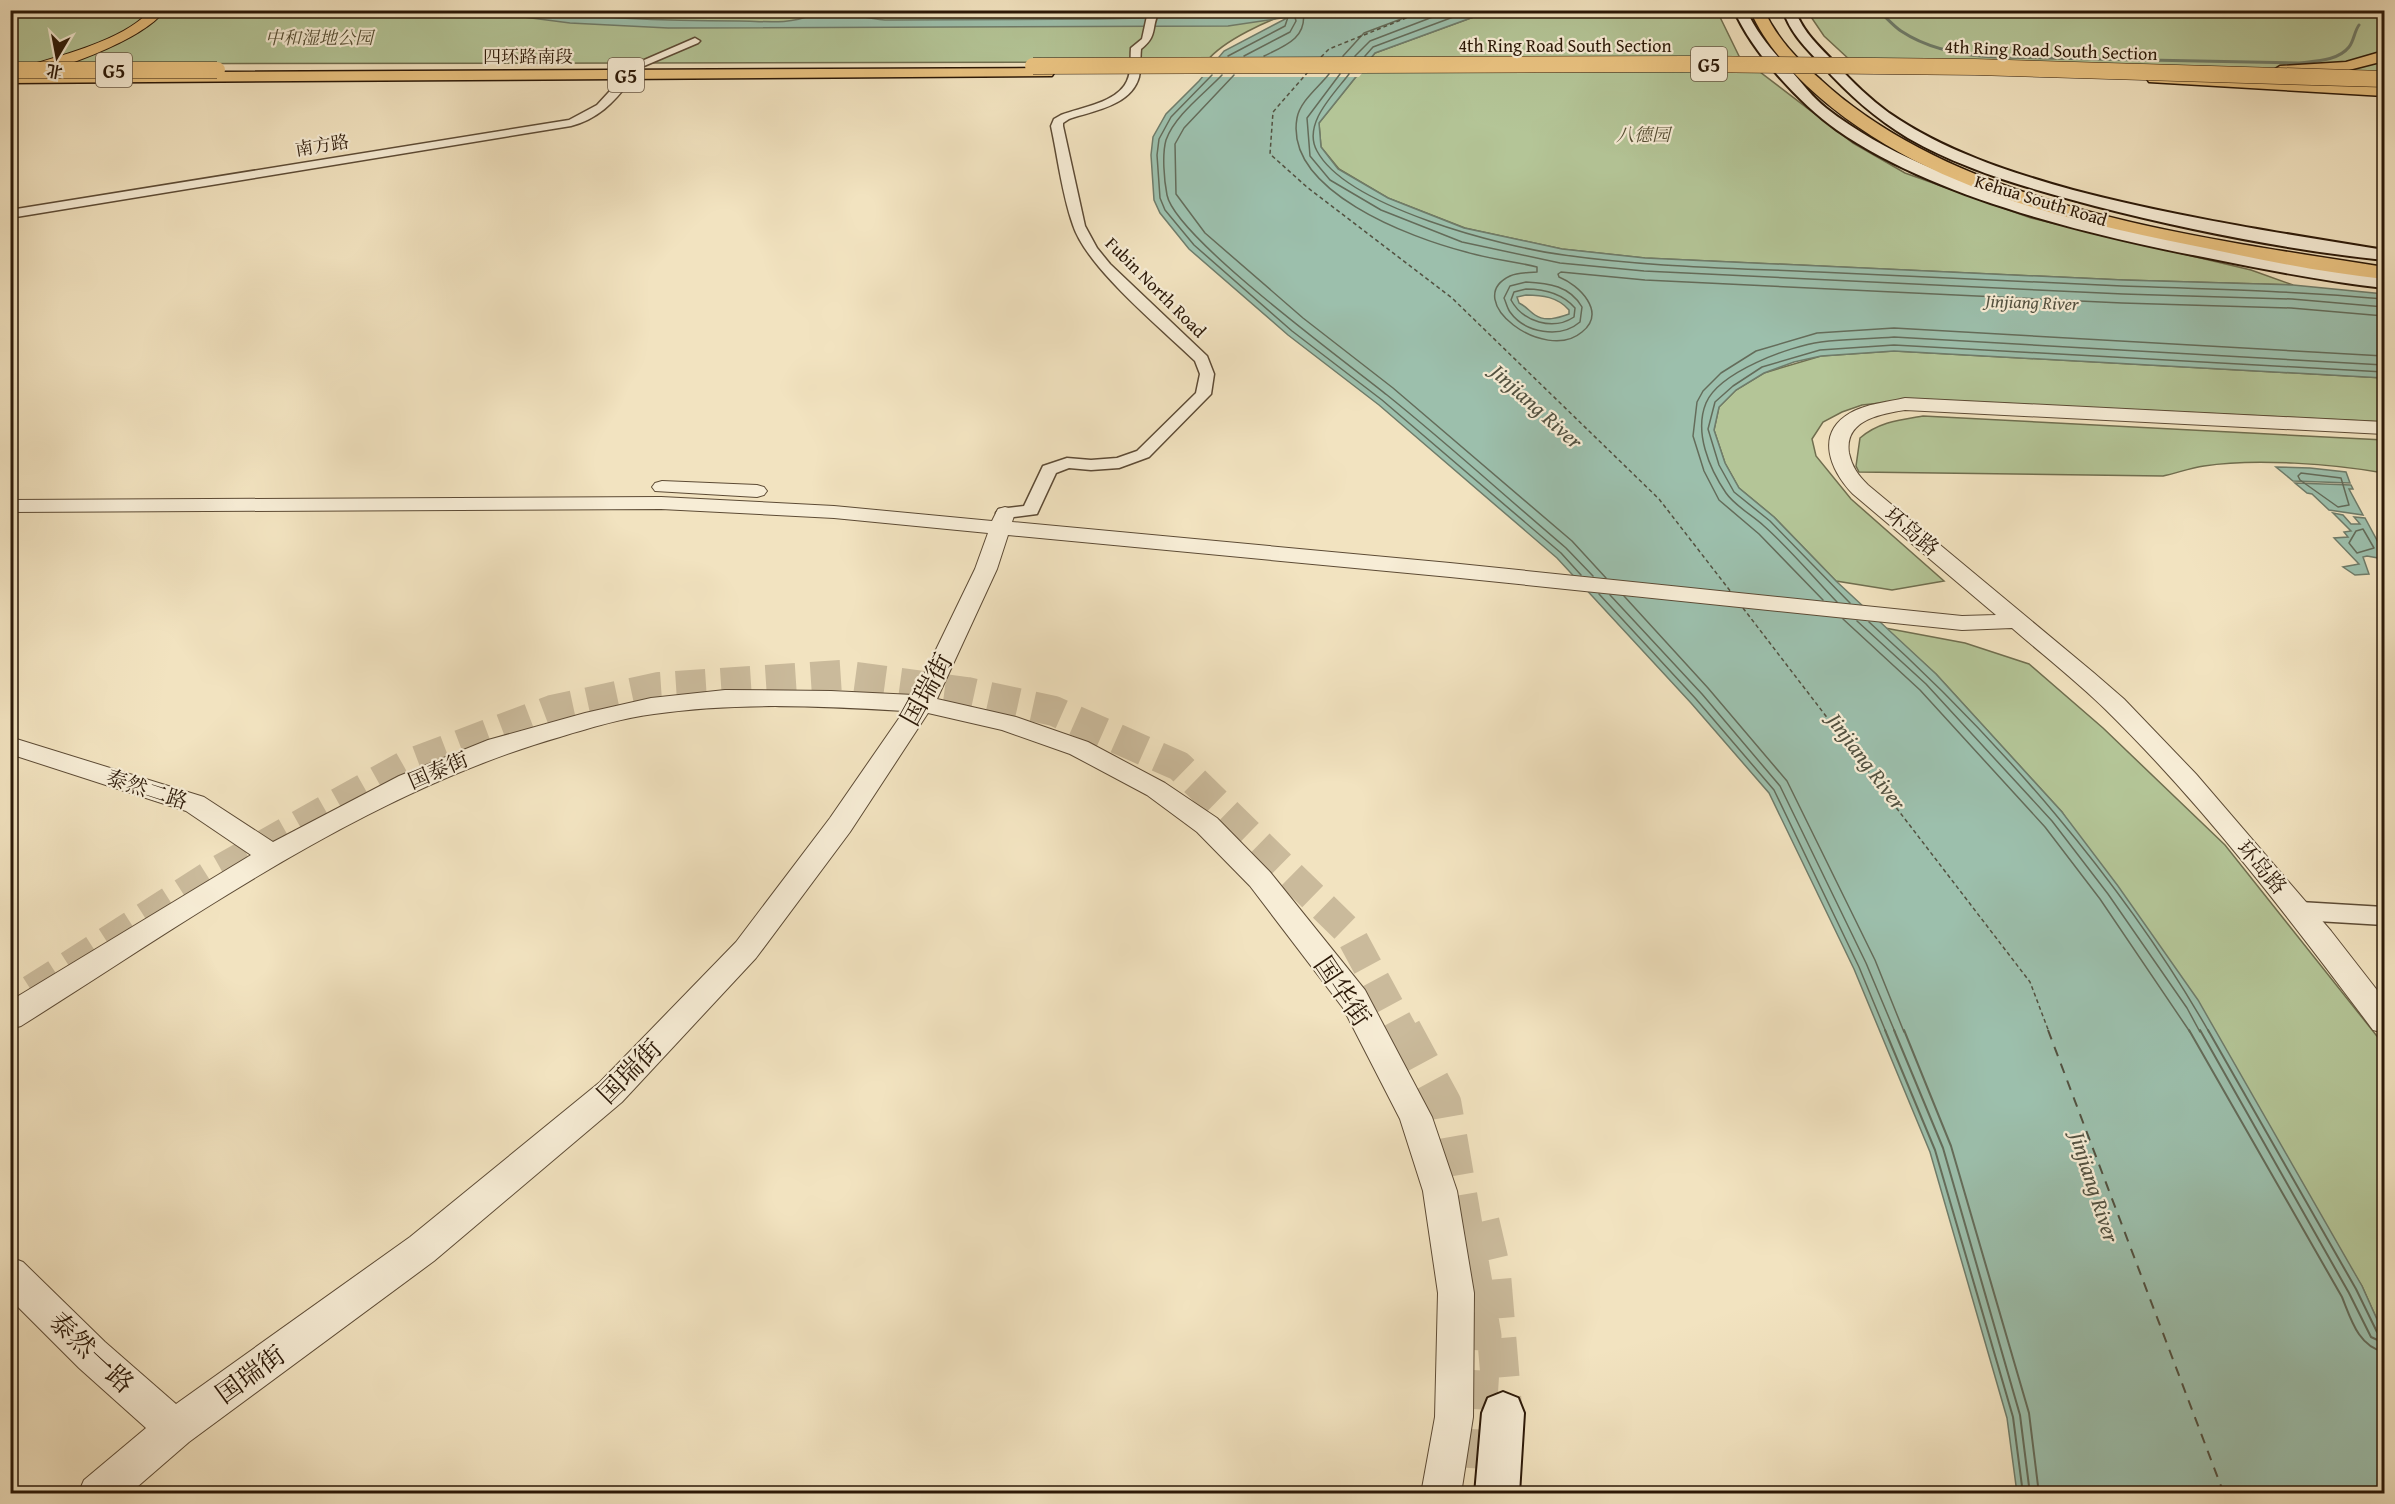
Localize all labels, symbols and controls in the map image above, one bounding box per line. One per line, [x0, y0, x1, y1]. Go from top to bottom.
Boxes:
park label: 中和湿地公园 [265, 24, 376, 51]
north arrow [27, 27, 87, 87]
street label: 4th Ring Road South Section [1458, 32, 1672, 59]
street label: 4th Ring Road South Section [1944, 33, 2158, 67]
street label: 四环路南段 [483, 43, 573, 70]
road number: G5 [1691, 47, 1727, 81]
road number: G5 [96, 53, 132, 87]
road number: G5 [608, 58, 644, 92]
text: 北 [44, 59, 64, 85]
park label: 八德园 [1616, 121, 1673, 148]
street label: 南方路 [293, 127, 351, 163]
street label: Kehua South Road [1971, 167, 2111, 233]
street label: Fubin North Road [1099, 230, 1213, 344]
water label: Jinjiang River [1982, 287, 2081, 317]
water label: Jinjiang River [1481, 353, 1591, 457]
street label: 环岛路 [1878, 499, 1946, 563]
street label: 国瑞街 [890, 645, 962, 733]
water label: Jinjiang River [1817, 702, 1915, 817]
street label: 国泰街 [403, 743, 473, 797]
street label: 泰然二路 [102, 761, 192, 817]
street label: 环岛路 [2230, 833, 2294, 901]
street label: 国华街 [1305, 948, 1381, 1034]
street label: 国瑞街 [588, 1030, 670, 1112]
water label: Jinjiang River [2061, 1124, 2128, 1247]
street label: 泰然一路 [41, 1302, 143, 1402]
street label: 国瑞街 [207, 1335, 293, 1413]

